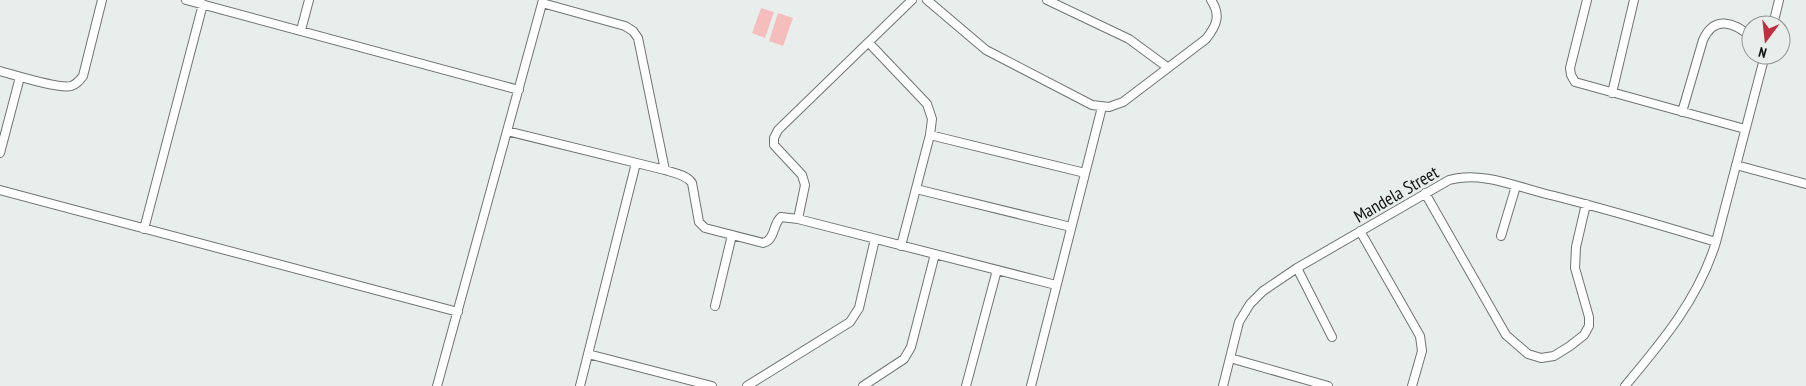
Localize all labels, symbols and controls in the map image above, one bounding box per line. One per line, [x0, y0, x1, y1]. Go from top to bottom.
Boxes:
north arrow [1741, 15, 1791, 65]
text: N [1757, 43, 1769, 62]
street label: Mandela Street [1349, 160, 1443, 228]

